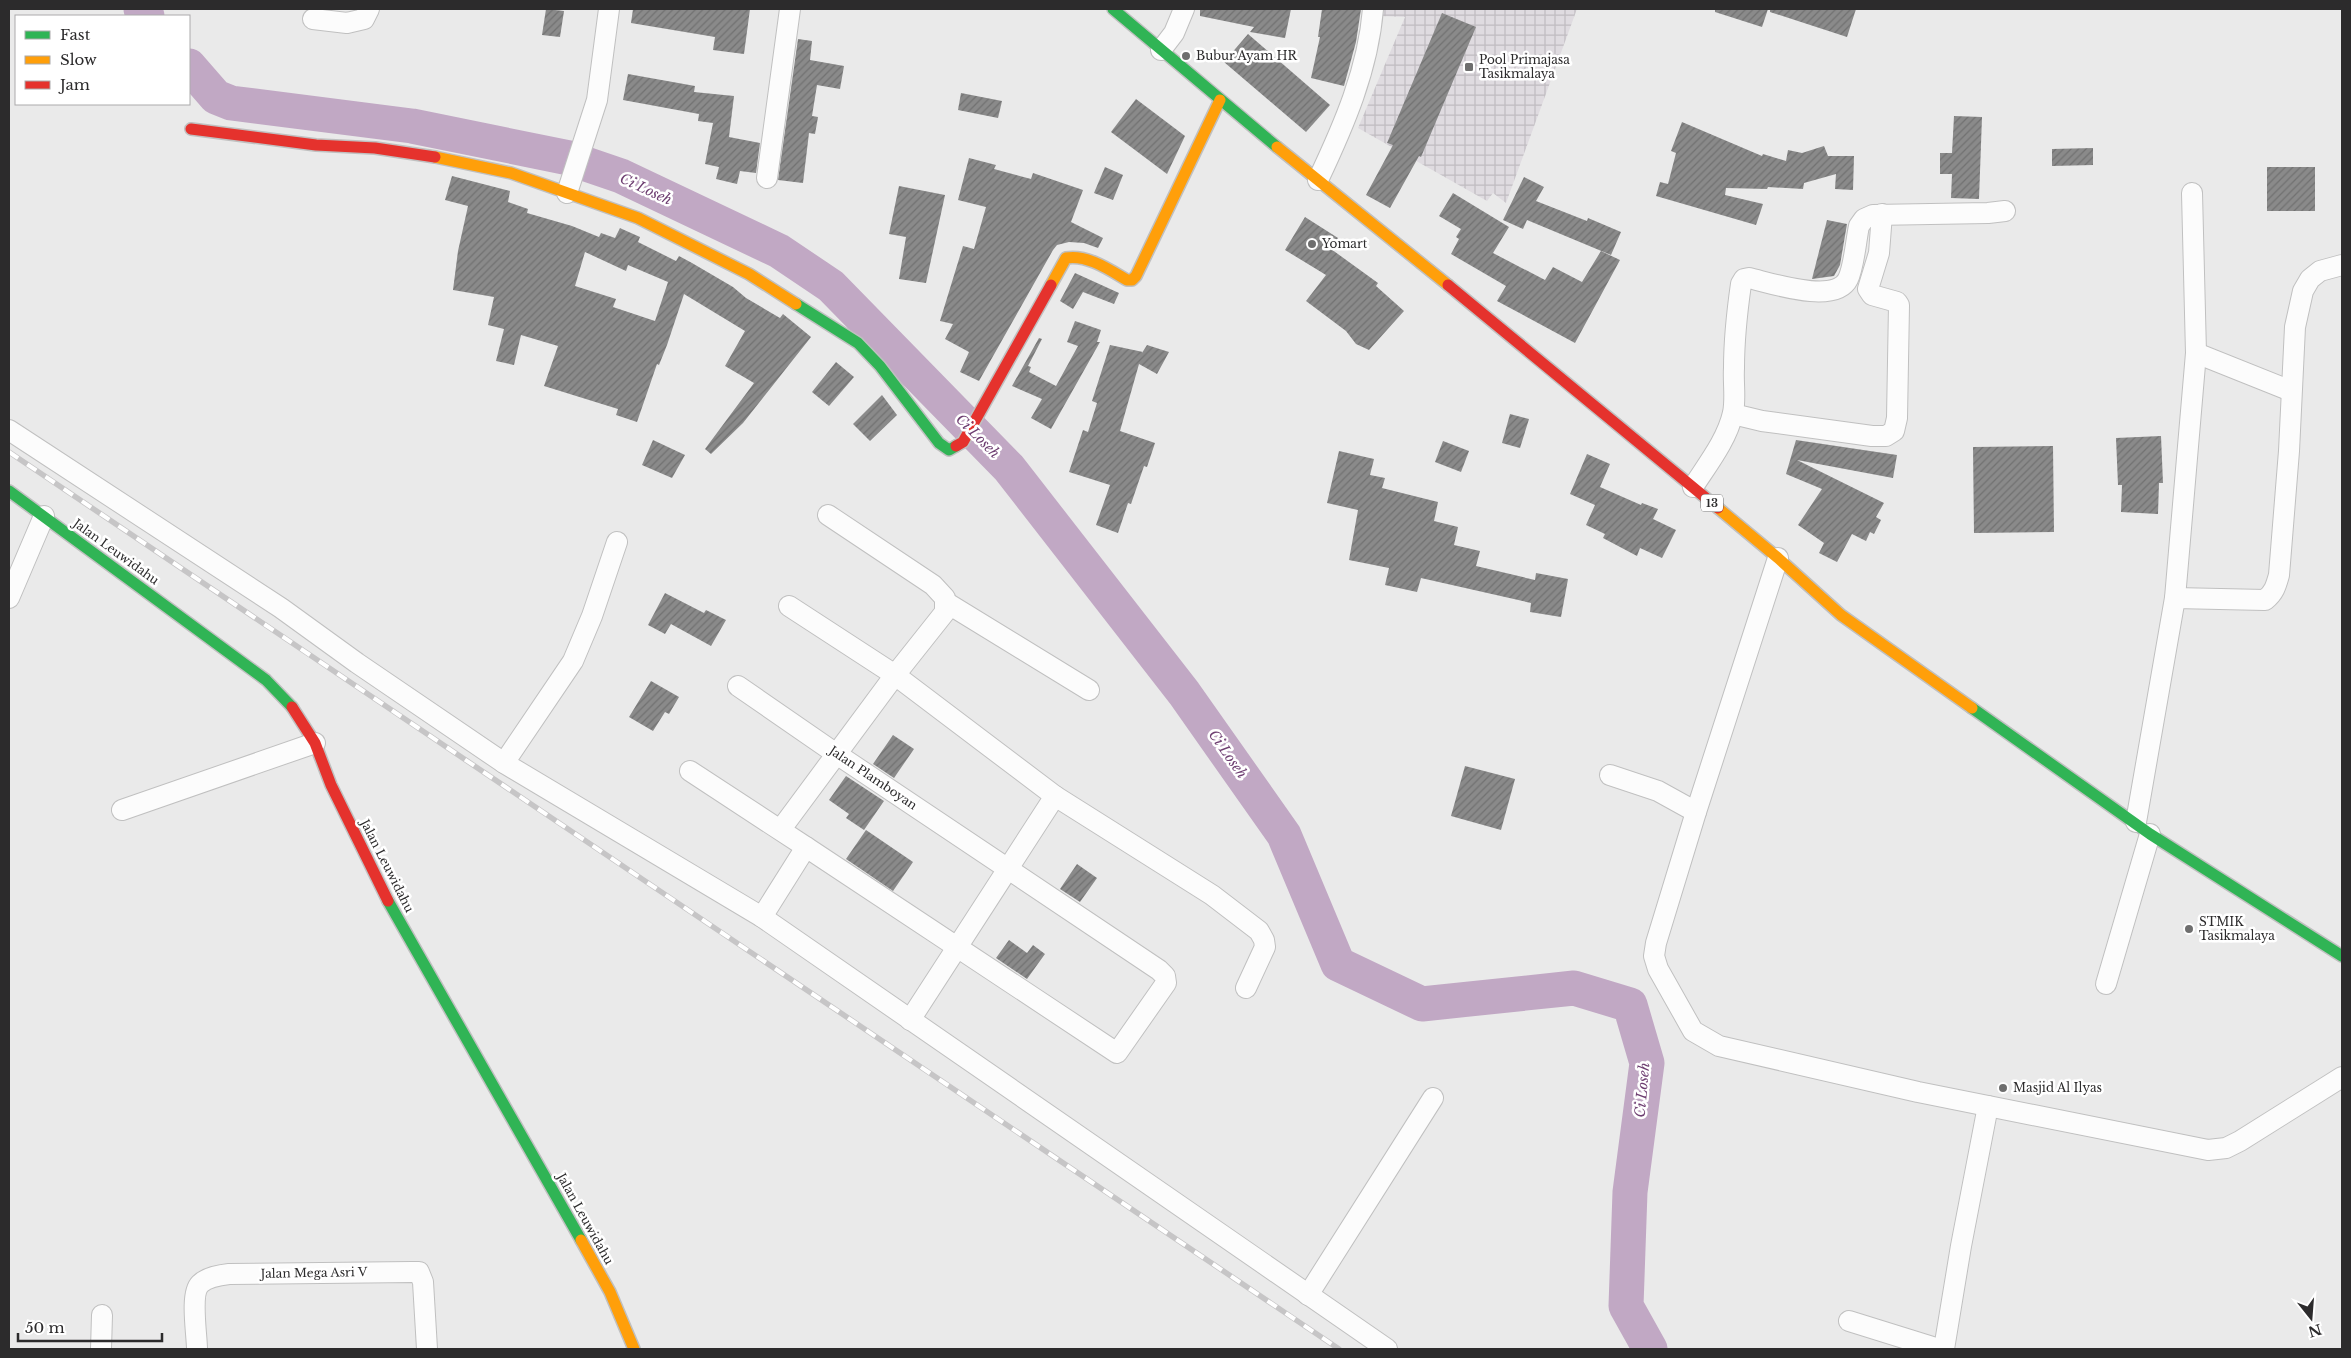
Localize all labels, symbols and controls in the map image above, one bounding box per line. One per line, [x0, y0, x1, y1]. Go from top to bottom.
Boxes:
legend [15, 15, 190, 105]
text: Fast [60, 25, 91, 44]
place label: Bubur Ayam HR [1196, 48, 1298, 63]
text: Slow [60, 50, 97, 69]
marker: Bubur Ayam HR [1180, 50, 1192, 62]
place label: Pool Primajasa Tasikmalaya [1479, 52, 1570, 81]
marker: Pool Primajasa Tasikmalaya [1463, 61, 1475, 73]
text: Jam [58, 75, 90, 94]
water label: Ci Loseh [617, 169, 675, 209]
place label: Yomart [1321, 236, 1368, 251]
marker: Yomart [1306, 238, 1318, 250]
water label: Ci Loseh [952, 410, 1004, 462]
road number: 13 [1701, 494, 1723, 512]
street label: Jalan Leuwidahu [69, 514, 162, 588]
water label: Ci Loseh [1205, 726, 1251, 782]
street label: Jalan Plamboyan [825, 741, 920, 813]
street label: Jalan Leuwidahu [357, 815, 417, 915]
place label: STMIK Tasikmalaya [2199, 914, 2275, 943]
marker: STMIK Tasikmalaya [2183, 923, 2195, 935]
water label: Ci Loseh [1631, 1062, 1653, 1118]
place label: Masjid Al Ilyas [2013, 1080, 2102, 1095]
marker: Masjid Al Ilyas [1997, 1082, 2009, 1094]
street label: Jalan Leuwidahu [553, 1169, 617, 1267]
street label: Jalan Mega Asri V [259, 1264, 368, 1281]
north arrow [2286, 1293, 2336, 1343]
scale bar [18, 1310, 161, 1342]
text: 50 m [25, 1318, 65, 1337]
text: N [2306, 1320, 2324, 1341]

